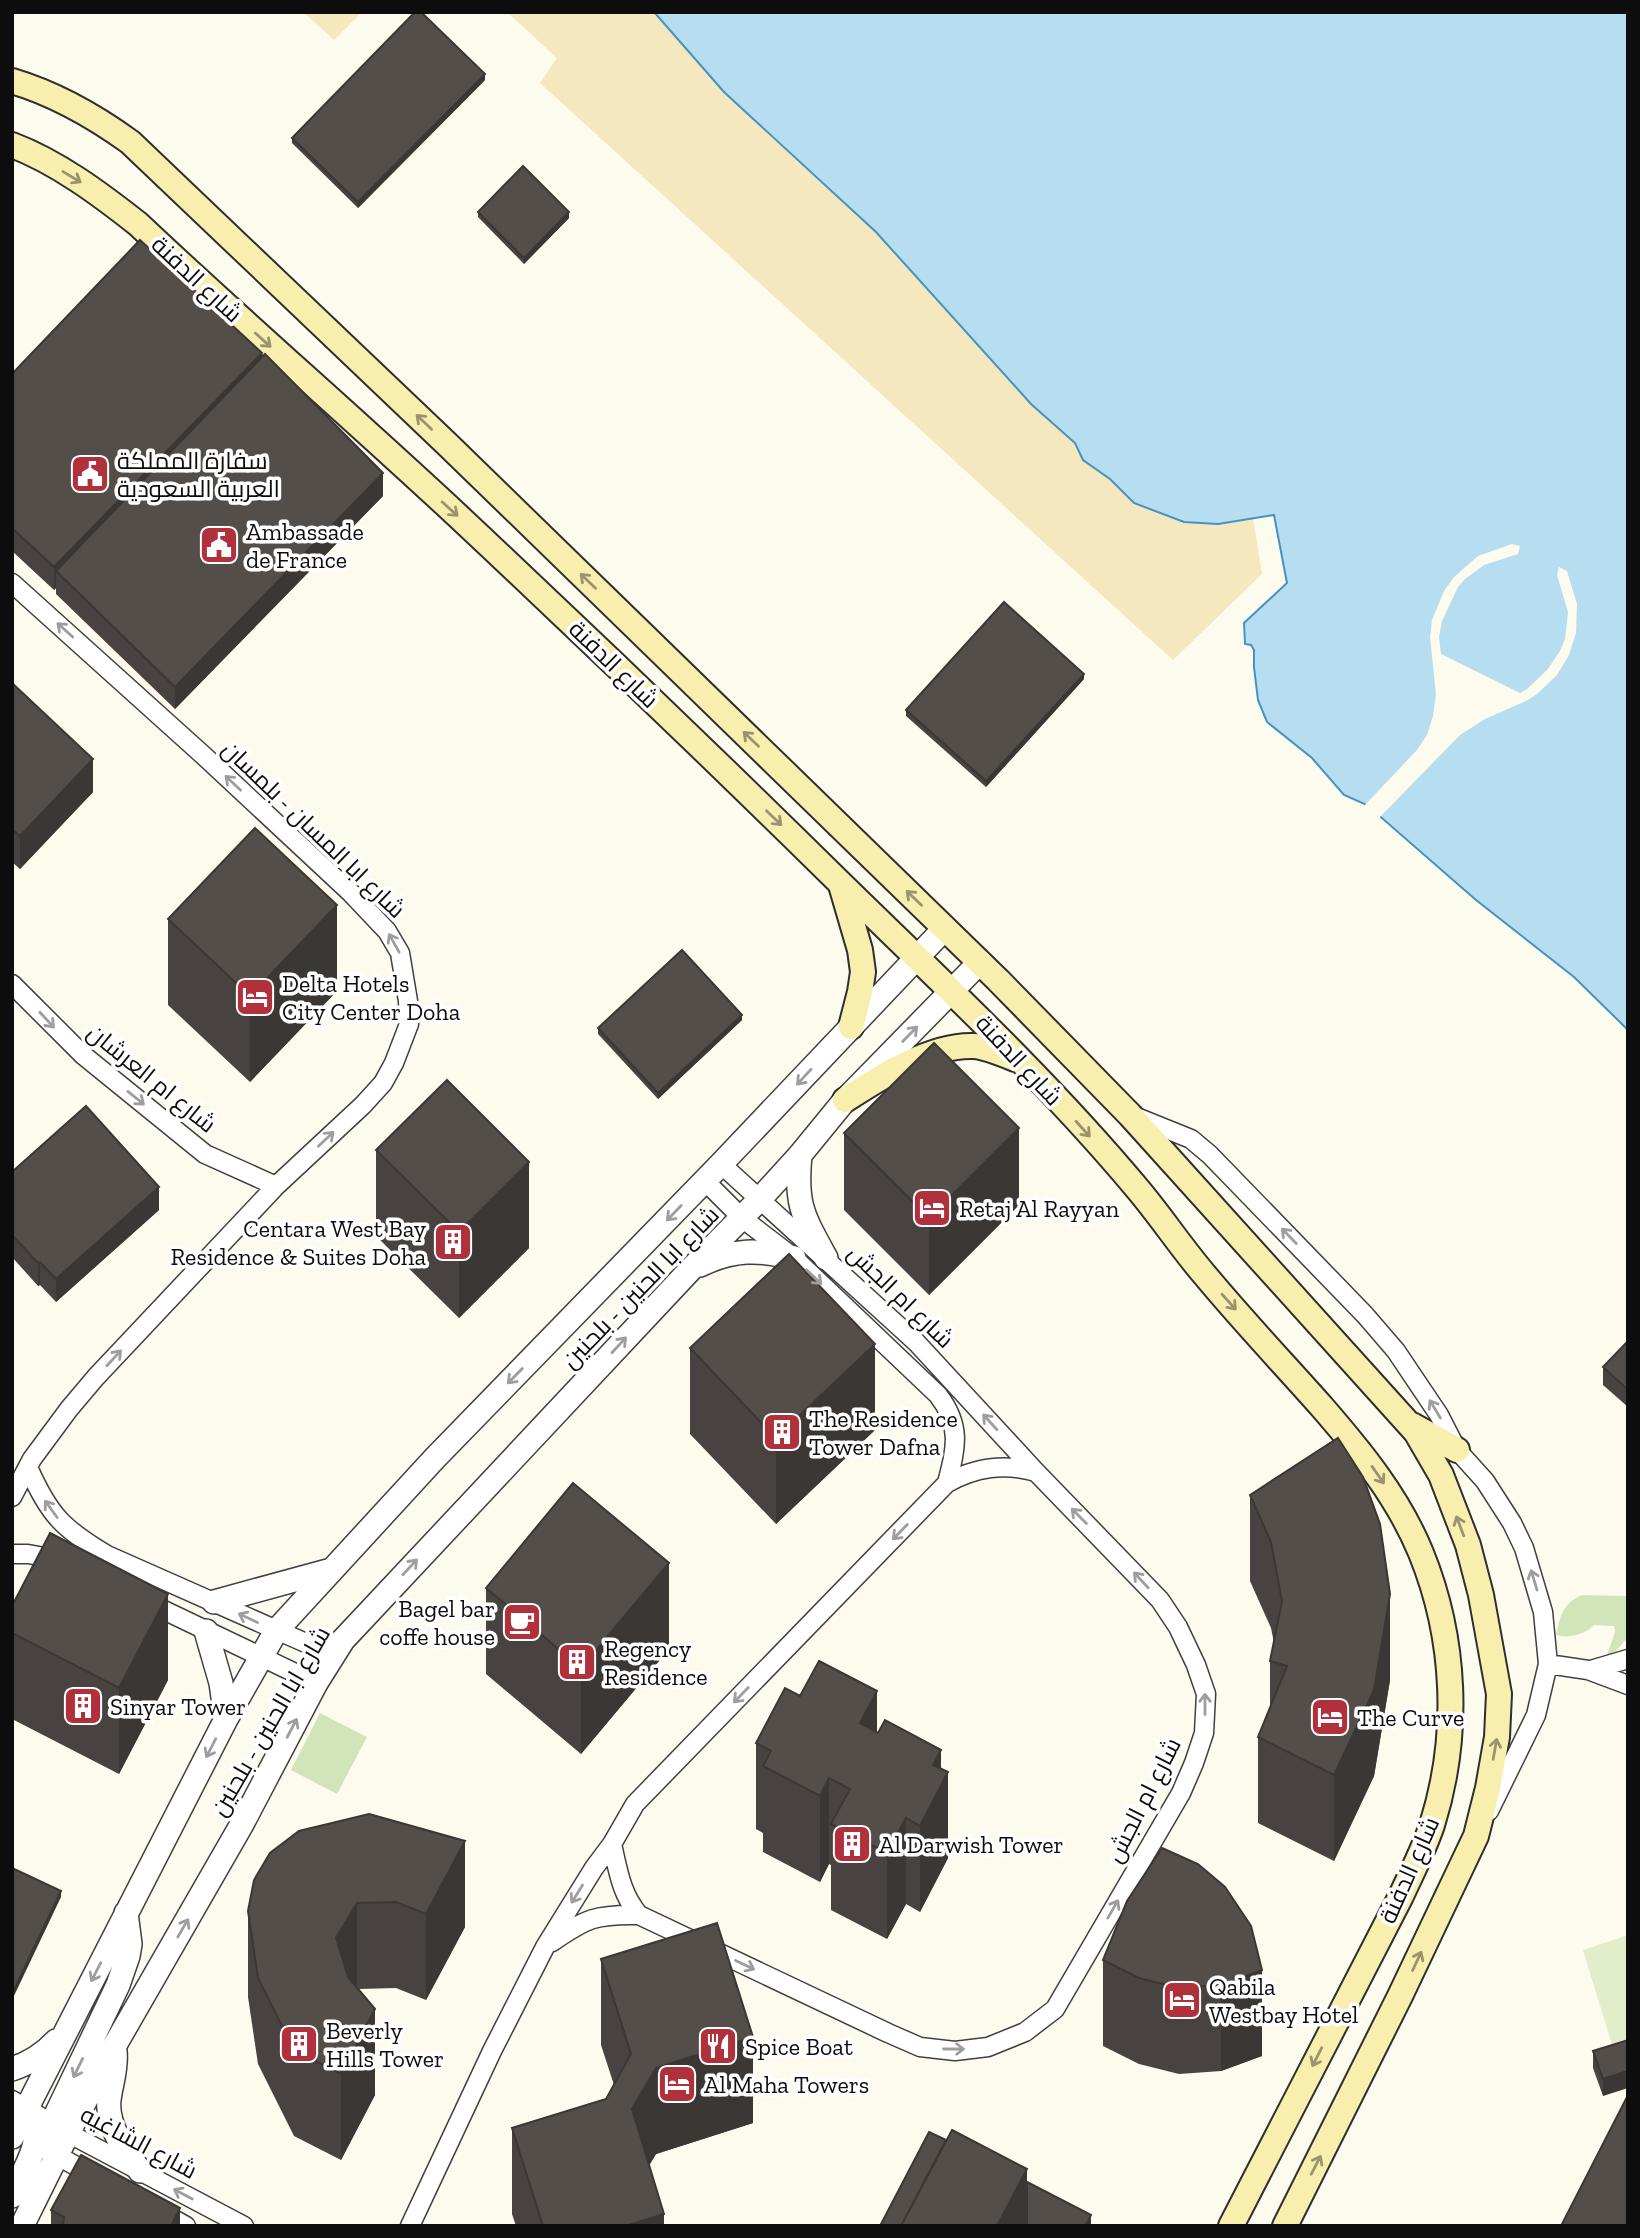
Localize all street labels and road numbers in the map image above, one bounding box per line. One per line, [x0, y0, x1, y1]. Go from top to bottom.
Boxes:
street label: شارع الدفنة [144, 230, 248, 330]
street label: شارع الدفنة [562, 614, 665, 715]
street label: شارع ابا المسان - بلمسان [215, 734, 412, 925]
street label: شارع الدفنة [968, 1009, 1068, 1113]
street label: شارع ام العرشان [80, 1017, 222, 1140]
street label: شارع ابا الحنين - بلحنين [555, 1200, 726, 1375]
street label: شارع ام الجش [841, 1238, 960, 1355]
street label: شارع ابا الحنين - بلحنين [204, 1621, 338, 1822]
street label: شارع ام الجش [1099, 1733, 1189, 1868]
street label: شارع الدفنة [1373, 1812, 1447, 1928]
street label: شارع الشاغيه [75, 2099, 202, 2187]

